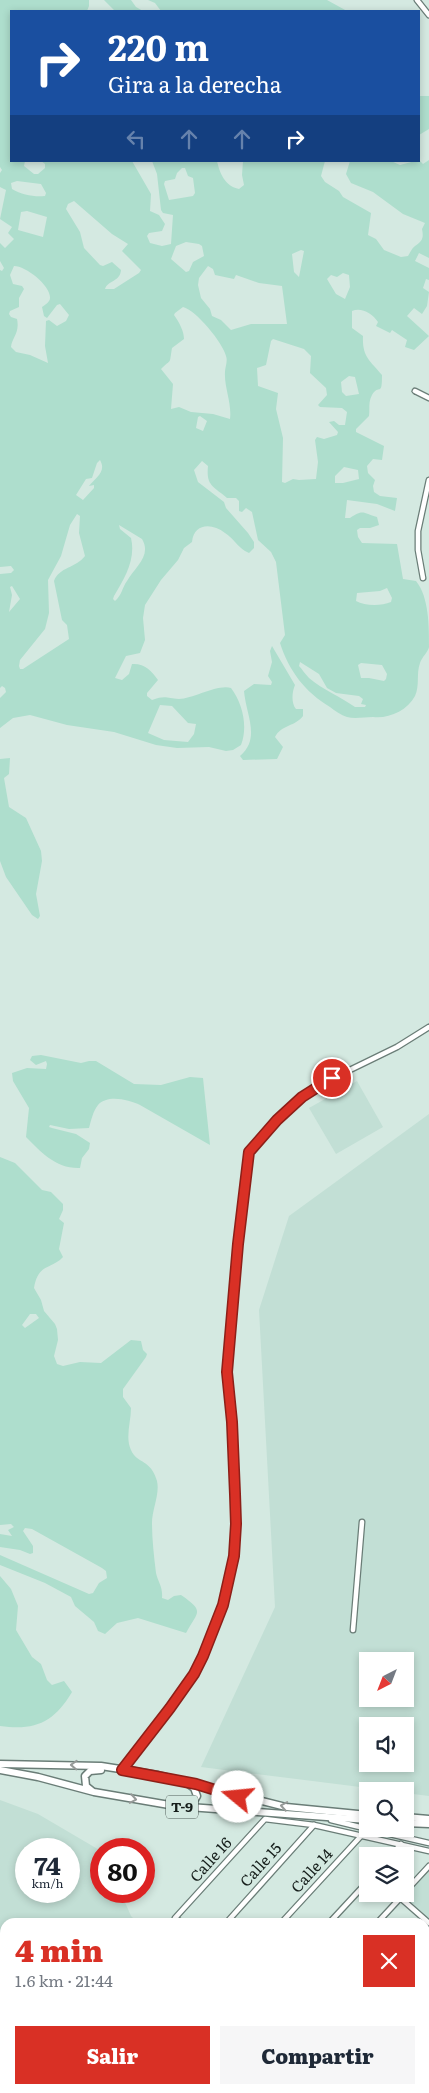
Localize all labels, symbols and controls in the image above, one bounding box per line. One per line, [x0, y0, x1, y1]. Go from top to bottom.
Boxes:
text: 220 m [108, 20, 209, 72]
icon: right [25, 30, 90, 95]
text: Gira a la derecha [108, 67, 282, 100]
icon: left [122, 125, 150, 153]
icon: ahead [175, 125, 203, 153]
icon: ahead [228, 125, 256, 153]
icon: right [281, 125, 309, 153]
pin [311, 1057, 353, 1099]
icon: arrive [318, 1064, 346, 1092]
north arrow [359, 1652, 414, 1708]
map controls [359, 1652, 414, 1902]
button: sound [359, 1717, 414, 1772]
one-way arrow [70, 1760, 78, 1771]
position arrow [211, 1770, 263, 1822]
button: search [359, 1782, 414, 1837]
one-way arrow [128, 1794, 137, 1804]
road number: T-9 [166, 1795, 198, 1818]
one-way arrow [280, 1802, 289, 1812]
street label: Calle 16 [184, 1832, 236, 1886]
street label: Calle 15 [234, 1836, 286, 1891]
speed limit sign: 80 [90, 1838, 155, 1903]
street label: Calle 14 [285, 1843, 337, 1897]
text: 74 [34, 1846, 61, 1883]
button: layers [359, 1847, 414, 1902]
text: km/h [32, 1874, 63, 1892]
text: 4 min [15, 1927, 103, 1971]
button: close [363, 1935, 415, 1987]
text: 1.6 km · 21:44 [15, 1968, 113, 1992]
button: Salir [15, 2026, 210, 2084]
button: Compartir [220, 2026, 415, 2084]

